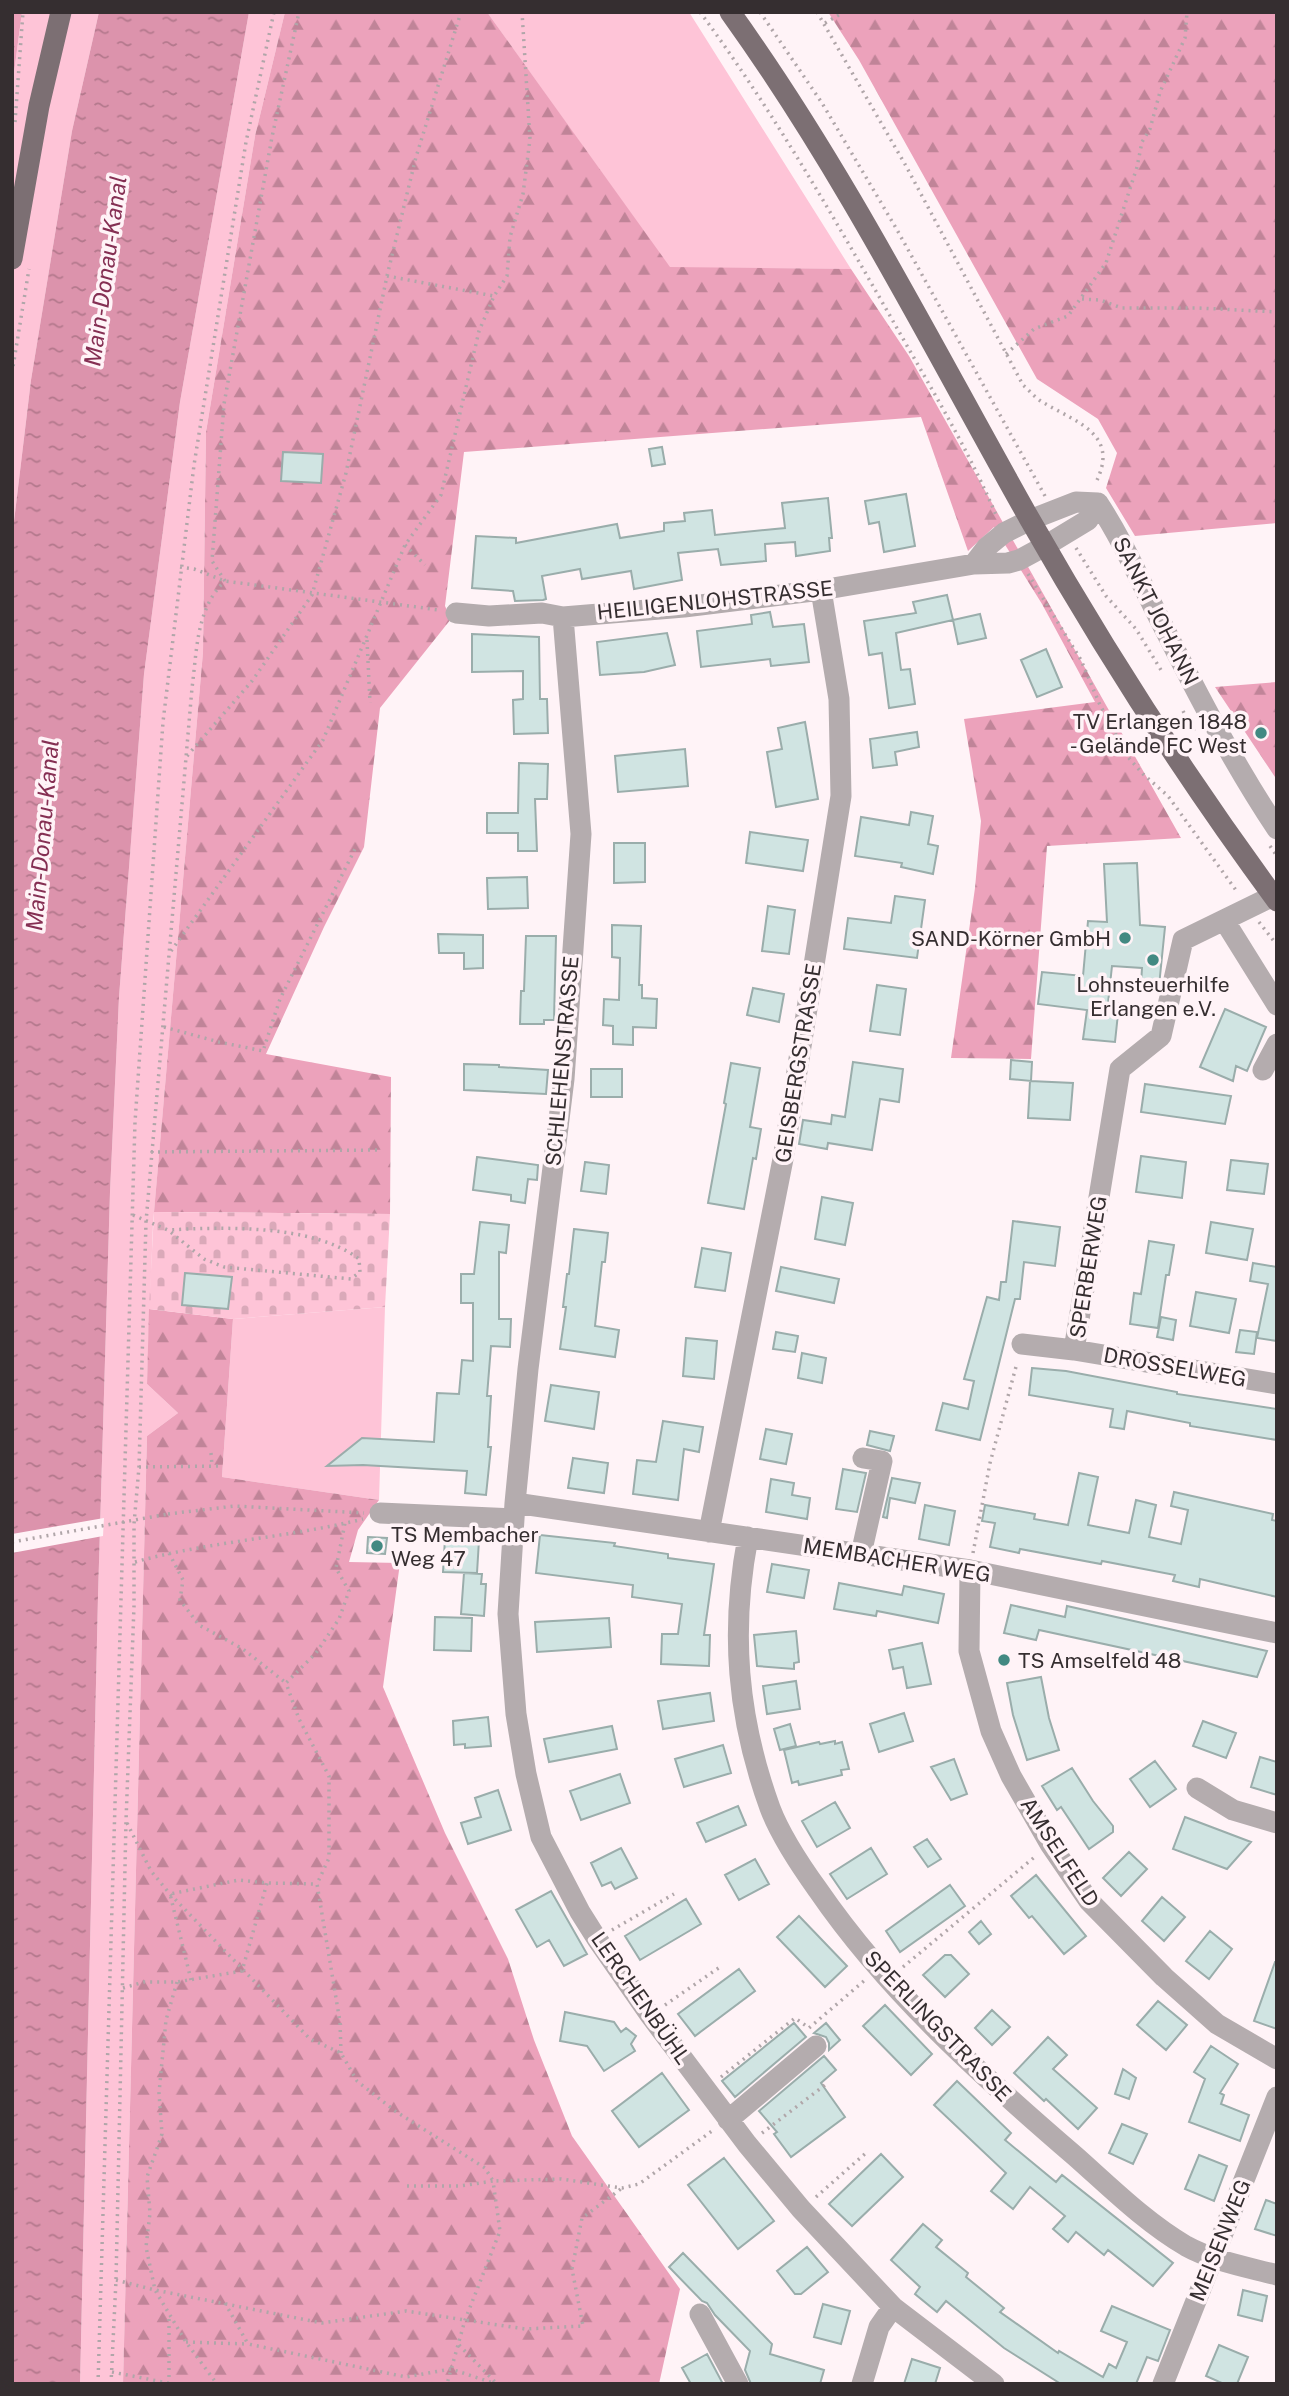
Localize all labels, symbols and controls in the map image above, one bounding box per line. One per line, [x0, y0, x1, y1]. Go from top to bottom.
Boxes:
water label: Main-Donau-Kanal [78, 174, 132, 368]
street label: SANKT JOHANN [1108, 533, 1204, 689]
street label: HEILIGENLOHSTRASSE [596, 575, 834, 625]
place label: TV Erlangen 1848 - Gelände FC West [1070, 709, 1247, 758]
marker: TV Erlangen 1848 - Gelände FC West [1253, 725, 1269, 741]
water label: Main-Donau-Kanal [20, 738, 64, 932]
place label: SAND-Körner GmbH [911, 926, 1111, 951]
marker: SAND-Körner GmbH [1117, 930, 1133, 946]
marker: Lohnsteuerhilfe Erlangen e.V. [1145, 952, 1161, 968]
street label: SCHLEHENSTRASSE [540, 955, 584, 1167]
street label: GEISBERGSTRASSE [770, 962, 826, 1164]
place label: Lohnsteuerhilfe Erlangen e.V. [1076, 972, 1230, 1021]
street label: SPERBERWEG [1064, 1194, 1112, 1340]
street label: DROSSELWEG [1102, 1342, 1248, 1392]
place label: TS Membacher Weg 47 [391, 1522, 539, 1571]
street label: MEMBACHER WEG [801, 1533, 993, 1587]
marker: TS Membacher Weg 47 [369, 1538, 385, 1554]
place label: TS Amselfeld 48 [1018, 1648, 1181, 1673]
marker: TS Amselfeld 48 [996, 1652, 1012, 1668]
street label: AMSELFELD [1015, 1793, 1105, 1911]
street label: LERCHENBÜHL [586, 1927, 696, 2069]
street label: SPERLINGSTRASSE [859, 1945, 1017, 2107]
street label: MEISENWEG [1184, 2175, 1256, 2305]

